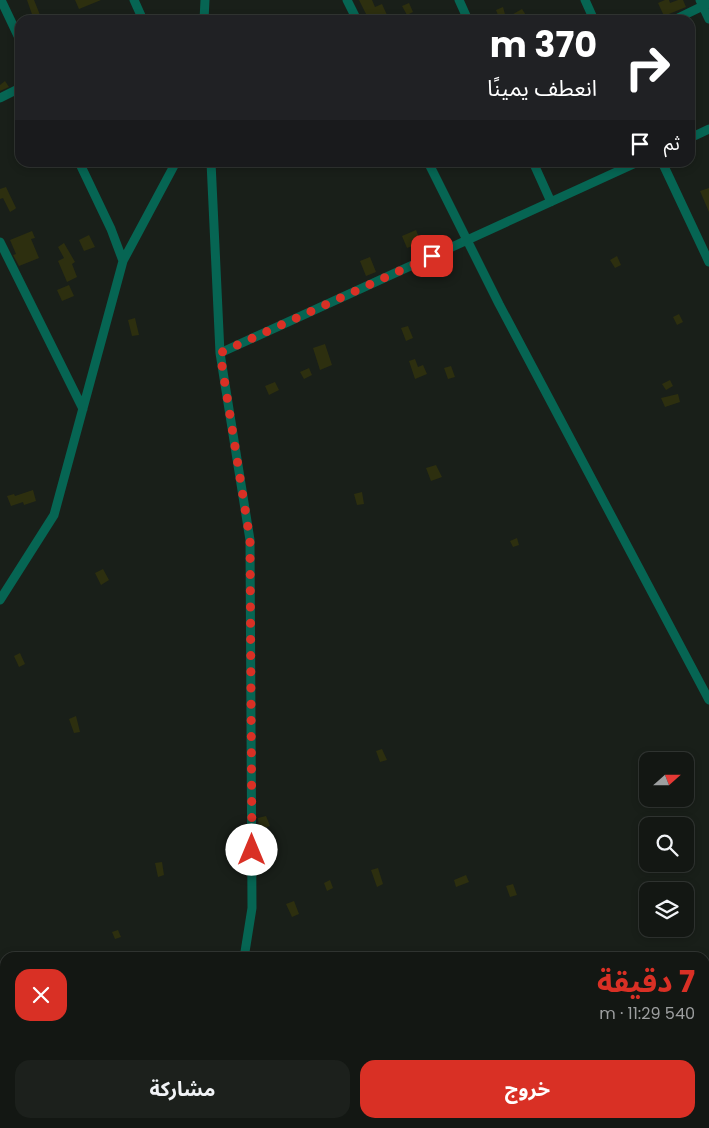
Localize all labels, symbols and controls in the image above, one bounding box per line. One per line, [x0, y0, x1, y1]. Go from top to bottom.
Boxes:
text: 370 m [490, 20, 597, 69]
icon: right [615, 35, 680, 100]
text: انعطف يمينًا [487, 73, 597, 104]
icon: arrive [626, 130, 654, 158]
text: ثم [664, 130, 680, 157]
pin [411, 235, 453, 277]
icon: arrive [418, 242, 446, 270]
north arrow [639, 752, 694, 808]
map controls [639, 752, 694, 937]
button: search [639, 817, 694, 872]
position arrow [225, 823, 277, 875]
button: layers [639, 882, 694, 937]
text: 7 دقيقة [597, 960, 695, 1003]
button: close [15, 969, 67, 1021]
text: 540 m · 11:29 [599, 1002, 695, 1025]
button: مشاركة [15, 1060, 350, 1118]
button: خروج [360, 1060, 695, 1118]

